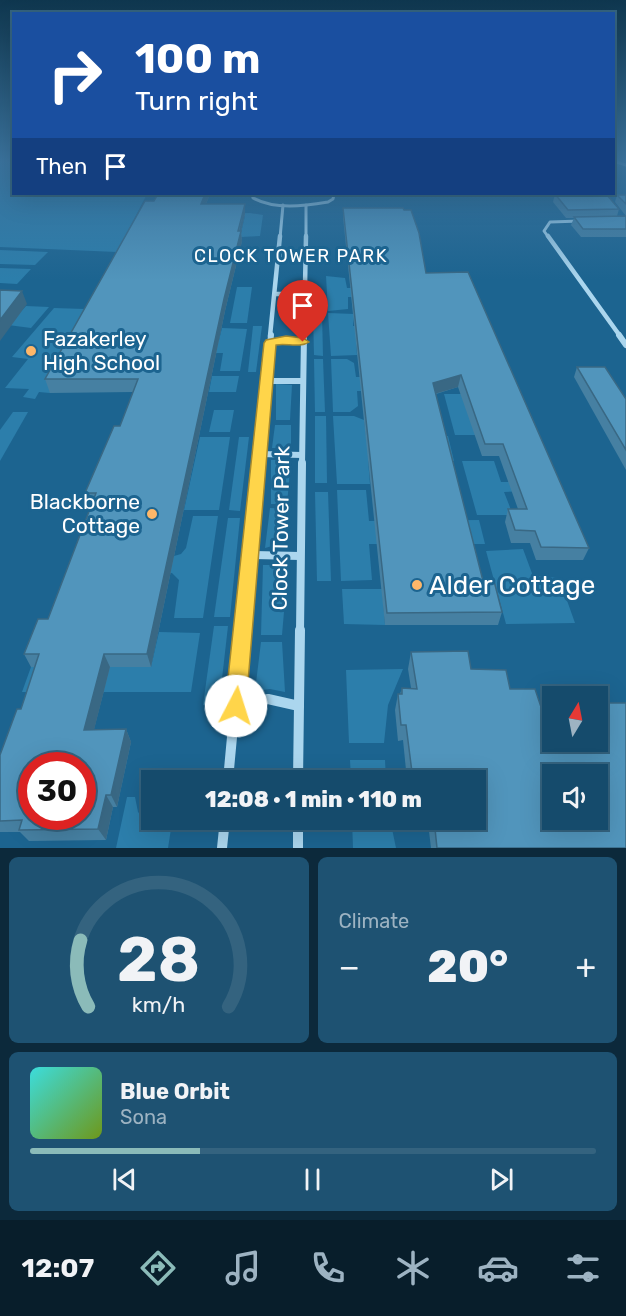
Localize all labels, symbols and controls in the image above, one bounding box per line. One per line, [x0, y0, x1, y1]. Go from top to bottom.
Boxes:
text: 100 m [135, 34, 260, 84]
icon: right [36, 36, 114, 114]
text: Turn right [135, 85, 258, 117]
icon: arrive [99, 150, 132, 183]
text: Then [36, 153, 87, 180]
district label: CLOCK TOWER PARK [194, 245, 388, 267]
pin [277, 280, 328, 342]
icon: arrive [286, 289, 319, 322]
place label: Fazakerley High School [43, 326, 160, 375]
marker: Fazakerley High School [24, 344, 38, 358]
street label: Clock Tower Park [267, 445, 294, 610]
place label: Blackborne Cottage [30, 489, 140, 538]
marker: Blackborne Cottage [145, 507, 159, 521]
place label: Alder Cottage [429, 570, 595, 601]
marker: Alder Cottage [410, 578, 424, 592]
position arrow [204, 674, 268, 738]
north arrow [542, 686, 608, 752]
map controls [542, 686, 608, 830]
speed limit sign: 30 [18, 752, 96, 830]
button: sound [542, 764, 608, 830]
text: 12:08 · 1 min · 110 m [205, 786, 422, 813]
text: Climate [339, 909, 409, 933]
text: 28 [117, 923, 200, 997]
text: 20° [427, 940, 508, 993]
text: − [339, 947, 360, 986]
text: + [575, 947, 596, 986]
text: km/h [132, 992, 186, 1017]
text: Blue Orbit [120, 1078, 230, 1105]
text: Sona [120, 1105, 167, 1129]
icon: previous [108, 1163, 141, 1196]
icon: pause [296, 1163, 329, 1196]
icon: next [485, 1163, 518, 1196]
icon: directions [137, 1247, 179, 1289]
icon: music [222, 1247, 264, 1289]
icon: phone [307, 1247, 349, 1289]
icon: climate [392, 1247, 434, 1289]
icon: car [477, 1247, 519, 1289]
icon: filters [562, 1247, 604, 1289]
text: 12:07 [22, 1252, 94, 1284]

